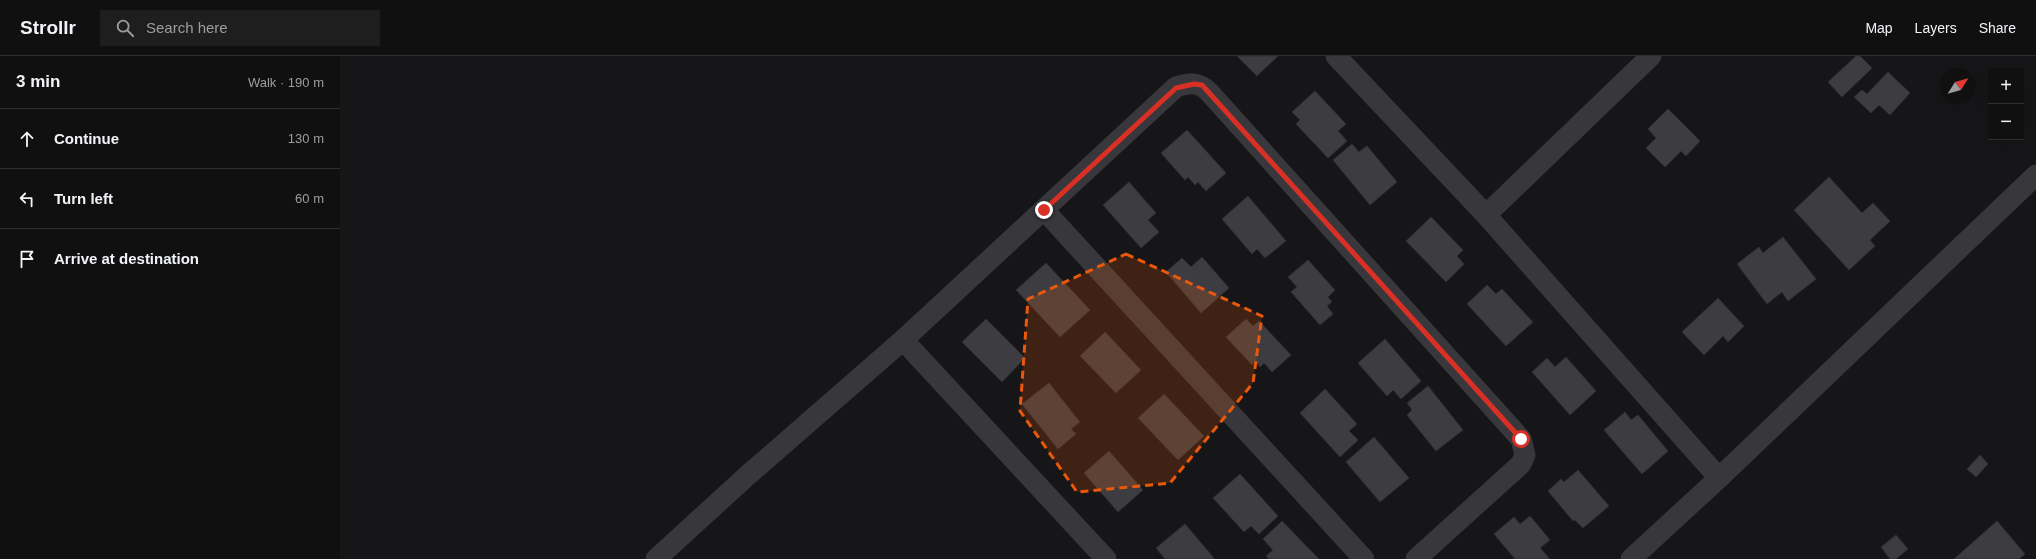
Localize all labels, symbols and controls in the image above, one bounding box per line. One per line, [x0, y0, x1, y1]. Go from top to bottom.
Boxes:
search box [100, 10, 380, 46]
text: Strollr [20, 17, 76, 38]
icon: search [114, 17, 136, 39]
text: Search here [146, 19, 228, 36]
text: Map [1865, 20, 1893, 36]
text: Layers [1915, 20, 1957, 36]
text: Share [1979, 20, 2016, 36]
north arrow [1940, 68, 1976, 104]
map controls [1988, 68, 2024, 140]
button: + [1988, 68, 2024, 104]
text: 3 min [16, 72, 60, 91]
text: Walk · 190 m [248, 75, 324, 90]
button: − [1988, 104, 2024, 140]
icon: ahead [16, 128, 38, 150]
text: Continue [54, 130, 119, 147]
text: 130 m [288, 131, 324, 146]
icon: left [16, 188, 38, 210]
text: Turn left [54, 190, 113, 207]
text: 60 m [295, 191, 324, 206]
route end [1035, 201, 1053, 219]
icon: arrive [16, 248, 38, 270]
text: Arrive at destination [54, 250, 199, 267]
route start [1512, 430, 1530, 448]

